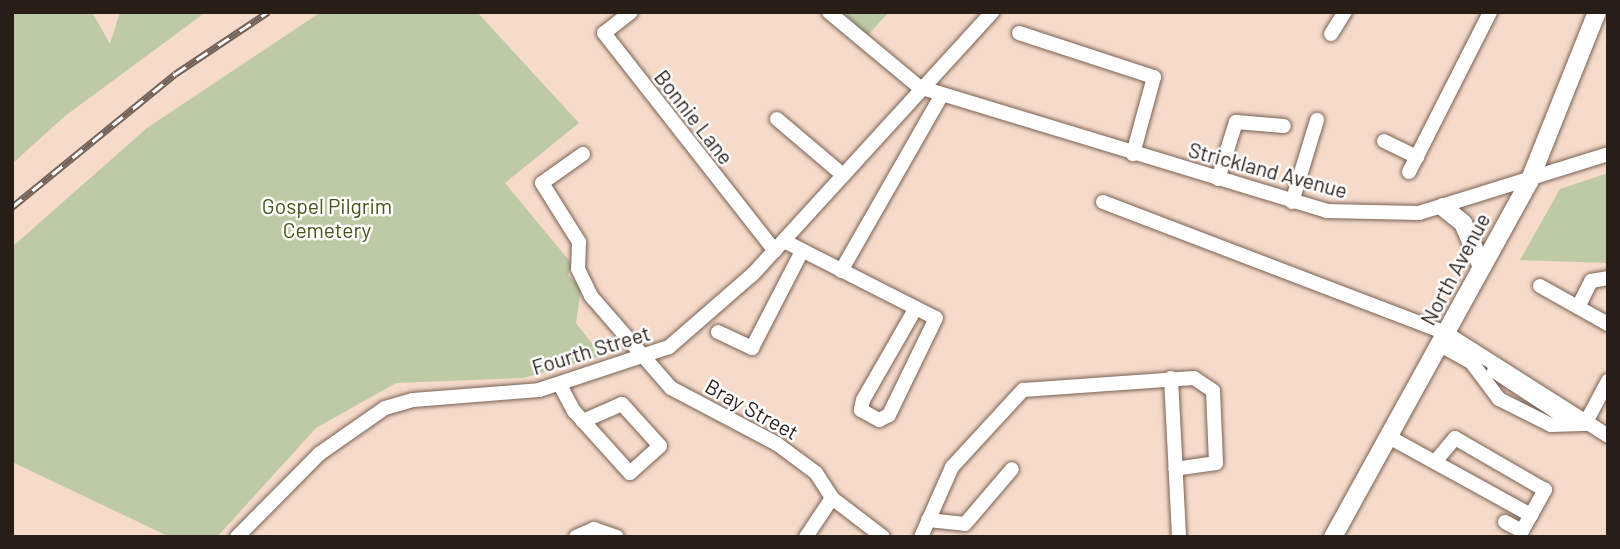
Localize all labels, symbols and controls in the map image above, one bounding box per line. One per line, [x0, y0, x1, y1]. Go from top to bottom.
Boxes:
street label: Bonnie Lane [649, 65, 739, 169]
street label: Strickland Avenue [1186, 137, 1350, 203]
park label: Gospel Pilgrim Cemetery [262, 193, 392, 243]
street label: North Avenue [1415, 209, 1495, 329]
street label: Fourth Street [529, 320, 653, 380]
street label: Bray Street [701, 373, 803, 445]

